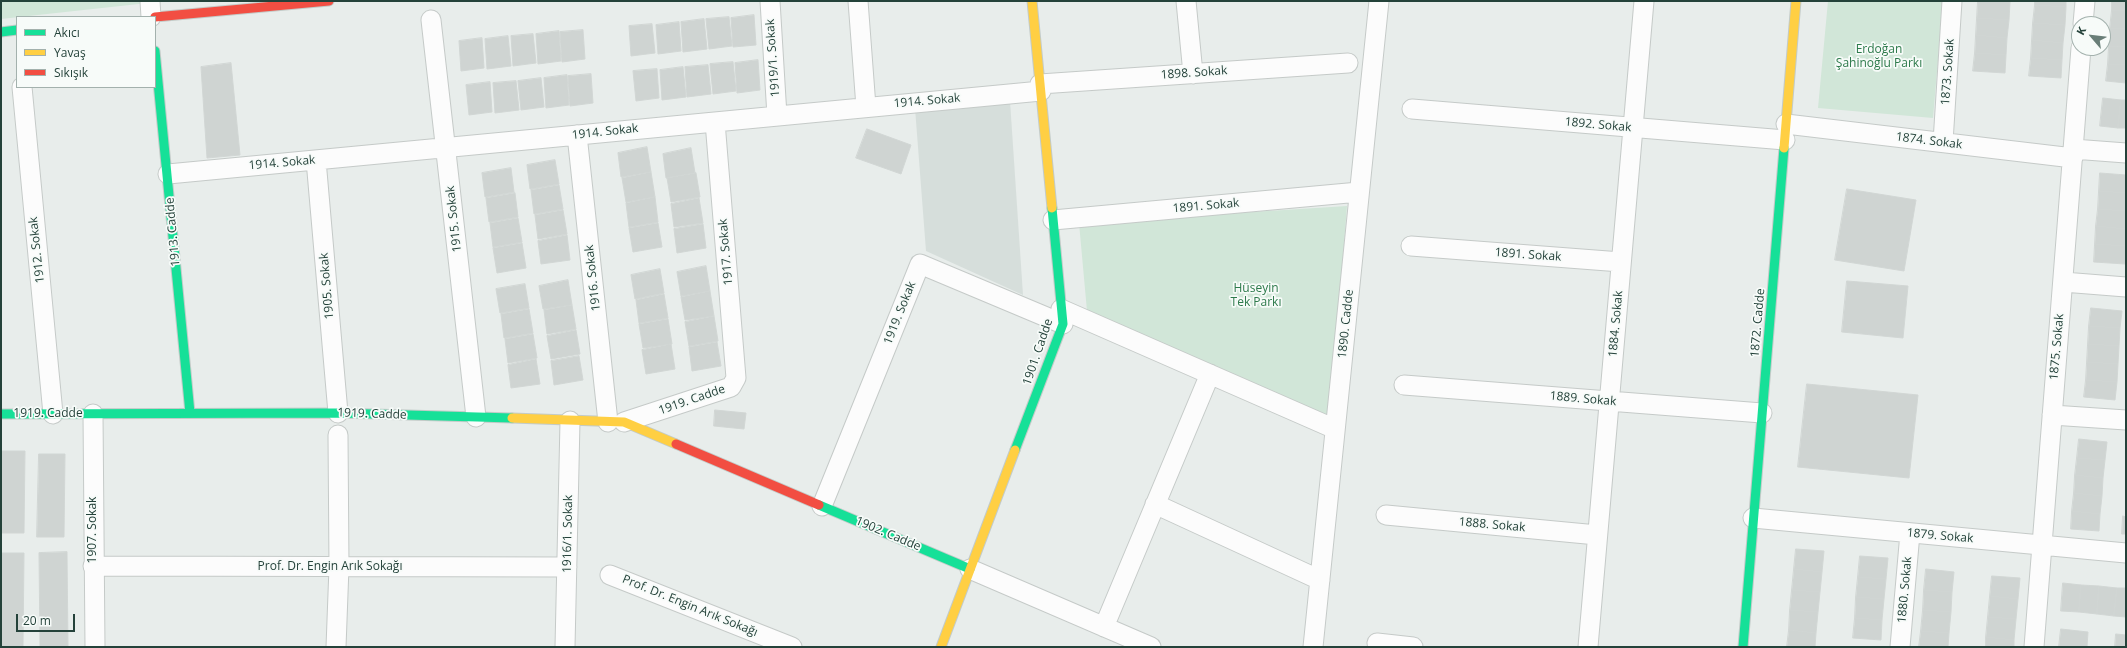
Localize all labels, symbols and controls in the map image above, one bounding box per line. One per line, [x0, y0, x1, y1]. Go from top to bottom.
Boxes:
legend [16, 16, 156, 88]
north arrow [2071, 16, 2111, 56]
street label: 1919/1. Sokak [763, 19, 783, 97]
text: Akıcı [54, 24, 80, 41]
text: K [2073, 24, 2089, 37]
street label: 1873. Sokak [1938, 38, 1958, 106]
park label: Erdoğan Şahinoğlu Parkı [1836, 43, 1922, 71]
text: Yavaş [54, 44, 86, 61]
street label: 1898. Sokak [1160, 63, 1228, 83]
text: Sıkışık [54, 64, 88, 81]
street label: 1914. Sokak [893, 91, 961, 111]
street label: 1892. Sokak [1564, 115, 1632, 135]
street label: 1914. Sokak [571, 121, 639, 143]
street label: 1874. Sokak [1895, 130, 1963, 152]
street label: 1914. Sokak [248, 153, 316, 173]
street label: 1915. Sokak [443, 185, 465, 253]
street label: 1891. Sokak [1172, 196, 1240, 216]
street label: 1913. Cadde [163, 197, 183, 267]
street label: 1912. Sokak [26, 216, 48, 284]
street label: 1917. Sokak [716, 218, 736, 286]
street label: 1916. Sokak [582, 244, 604, 312]
street label: 1891. Sokak [1494, 245, 1562, 265]
street label: 1905. Sokak [317, 252, 337, 320]
street label: 1919. Sokak [881, 279, 919, 347]
park label: Hüseyin Tek Parkı [1231, 282, 1281, 310]
street label: 1872. Cadde [1748, 288, 1768, 358]
street label: 1890. Cadde [1335, 289, 1357, 359]
street label: 1884. Sokak [1606, 290, 1626, 358]
street label: 1875. Sokak [2047, 313, 2067, 381]
street label: 1901. Cadde [1020, 317, 1056, 387]
street label: 1919. Cadde [657, 382, 727, 418]
street label: 1889. Sokak [1549, 389, 1617, 409]
street label: 1919. Cadde [337, 406, 407, 422]
street label: 1919. Cadde [13, 407, 83, 421]
street label: 1916/1. Sokak [560, 495, 576, 573]
street label: 1907. Sokak [86, 497, 100, 563]
street label: 1902. Cadde [853, 514, 923, 554]
street label: 1888. Sokak [1458, 515, 1526, 535]
street label: 1879. Sokak [1906, 526, 1974, 546]
street label: 1880. Sokak [1895, 556, 1915, 624]
street label: Prof. Dr. Engin Arık Sokağı [258, 560, 402, 574]
street label: Prof. Dr. Engin Arık Sokağı [620, 572, 760, 640]
scale bar [18, 606, 77, 632]
text: 20 m [23, 612, 51, 629]

